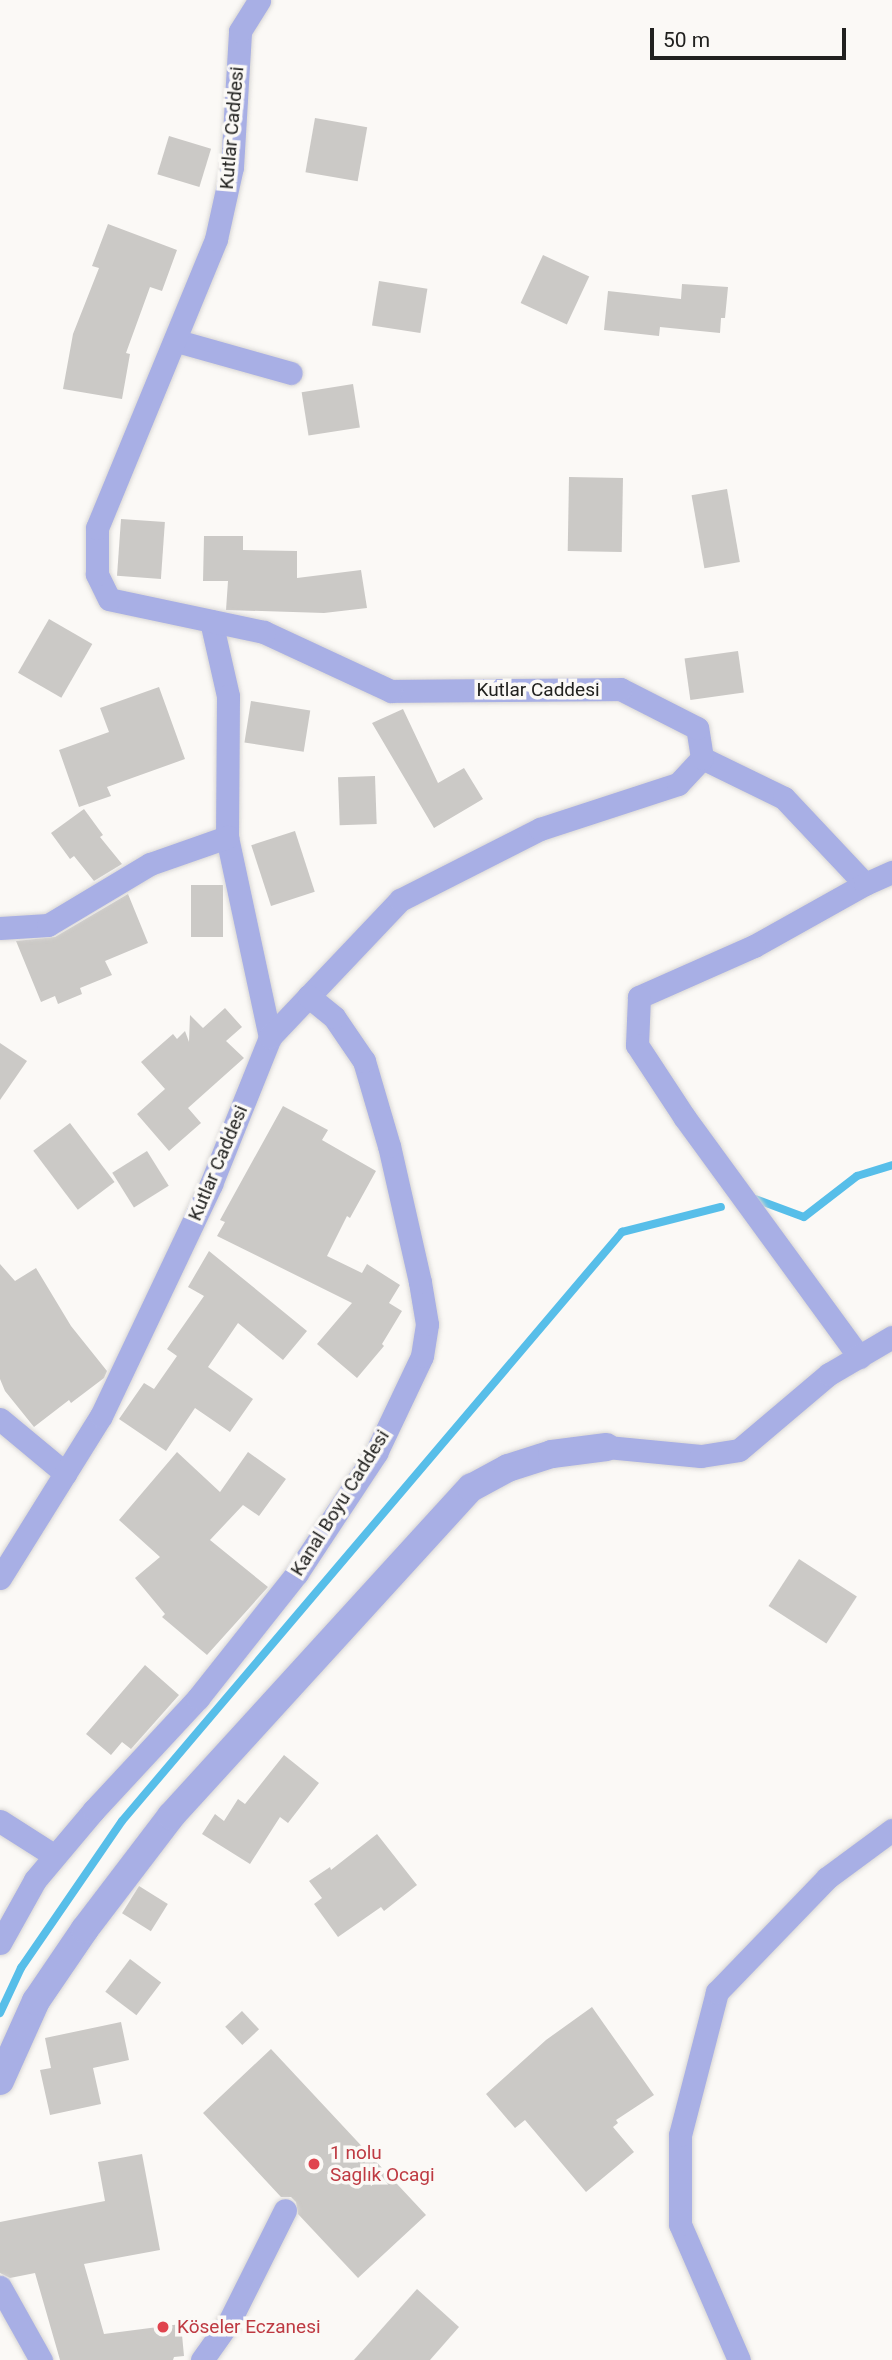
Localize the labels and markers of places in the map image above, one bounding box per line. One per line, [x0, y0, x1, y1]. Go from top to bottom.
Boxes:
place label: 1 nolu Saglık Ocagi [330, 2142, 435, 2186]
marker: 1 nolu Saglık Ocagi [304, 2154, 324, 2174]
place label: Köseler Eczanesi [177, 2316, 321, 2338]
marker: Köseler Eczanesi [155, 2319, 171, 2335]

